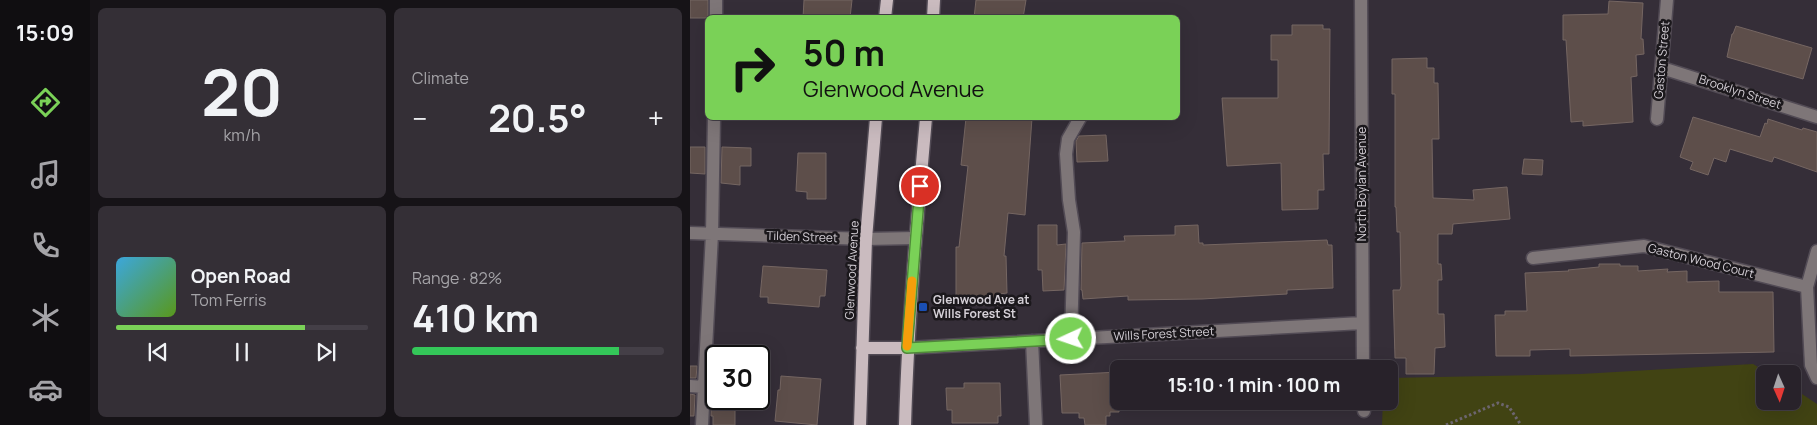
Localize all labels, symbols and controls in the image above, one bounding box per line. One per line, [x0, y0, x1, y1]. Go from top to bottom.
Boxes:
text: 15:09 [16, 18, 74, 48]
street label: Gaston Street [1650, 20, 1673, 99]
text: 50 m [803, 29, 885, 77]
icon: right [720, 35, 785, 100]
text: 20 [201, 47, 283, 136]
text: Climate [412, 67, 469, 89]
street label: Brooklyn Street [1697, 70, 1784, 113]
text: Glenwood Avenue [803, 74, 984, 104]
icon: directions [28, 85, 63, 120]
text: 20.5° [488, 91, 587, 143]
text: − [412, 99, 427, 137]
text: + [648, 99, 664, 137]
text: km/h [223, 124, 261, 146]
street label: North Boylan Avenue [1353, 127, 1370, 241]
icon: music [28, 157, 63, 192]
pin [899, 165, 941, 207]
icon: arrive [906, 172, 934, 200]
street label: Glenwood Avenue [840, 220, 863, 320]
street label: Tilden Street [766, 227, 838, 246]
icon: phone [28, 228, 63, 263]
street label: Gaston Wood Court [1646, 239, 1756, 282]
text: Open Road [191, 263, 291, 289]
text: Range · 82% [412, 267, 502, 289]
text: Tom Ferris [191, 289, 266, 311]
text: 410 km [412, 291, 539, 343]
place label: Glenwood Ave at Wills Forest St [933, 291, 1029, 322]
icon: climate [28, 300, 63, 335]
marker: Glenwood Ave at Wills Forest St [917, 301, 929, 313]
position arrow [1044, 312, 1096, 364]
street label: Wills Forest Street [1113, 322, 1215, 345]
icon: previous [144, 338, 172, 366]
icon: pause [228, 338, 256, 366]
icon: next [312, 338, 340, 366]
speed limit sign: 30 [705, 345, 770, 410]
north arrow [1756, 365, 1801, 410]
map controls [1756, 365, 1801, 410]
icon: car [28, 372, 63, 407]
text: 15:10 · 1 min · 100 m [1168, 372, 1340, 398]

